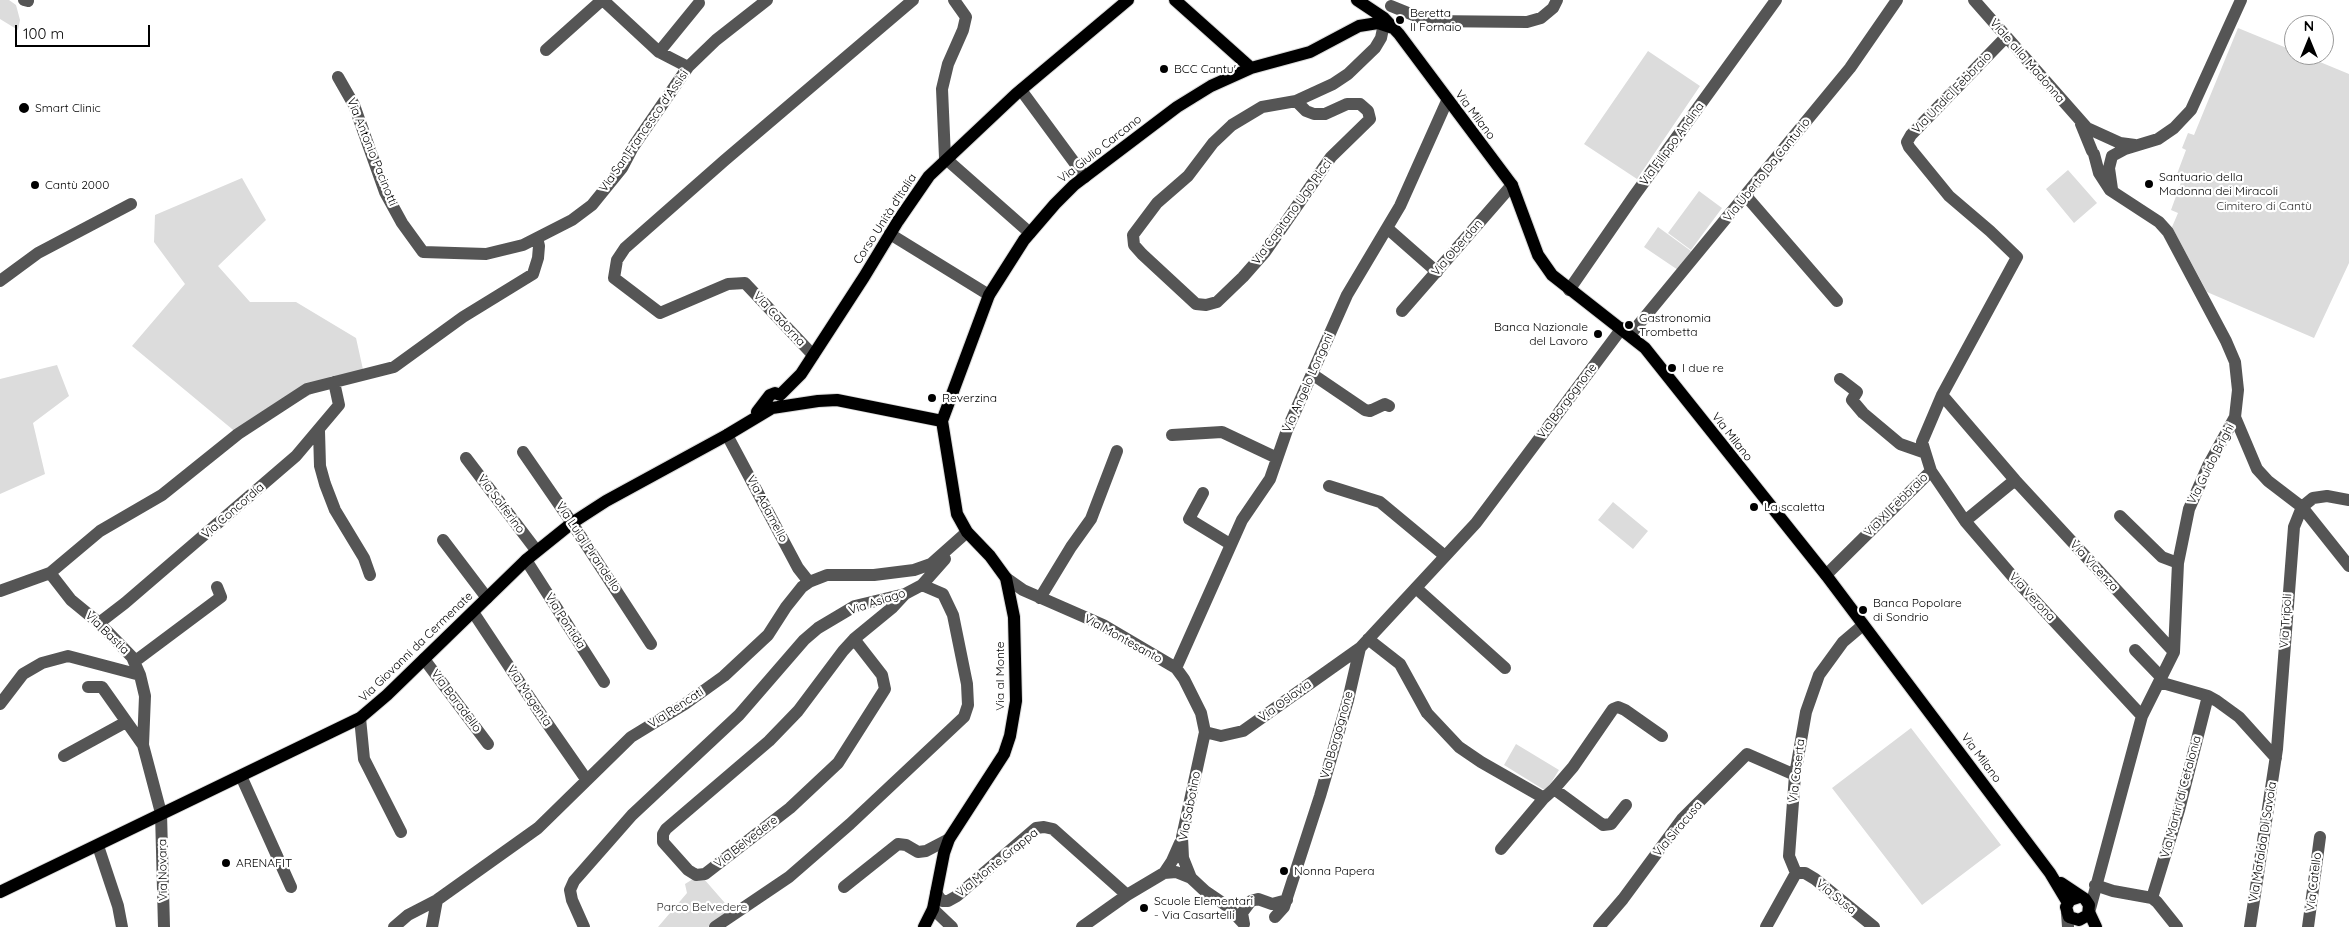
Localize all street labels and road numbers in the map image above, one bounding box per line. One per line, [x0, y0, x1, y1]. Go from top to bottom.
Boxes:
street label: Viale alla Madonna [1987, 16, 2067, 106]
street label: Via Undici Febbraio [1909, 49, 1995, 137]
street label: Via San Francesco d'Assisi [596, 67, 692, 195]
street label: Via Milano [1452, 88, 1498, 142]
street label: Via Antonio Pacinotti [344, 96, 400, 208]
street label: Via Filippo Andina [1637, 99, 1707, 189]
street label: Via Giulio Carcano [1055, 112, 1145, 186]
street label: Via Uberto Da Canturio [1721, 115, 1813, 225]
street label: Via Capitano Ugo Ricci [1249, 156, 1335, 268]
street label: Corso Unità d'Italia [850, 171, 920, 267]
street label: Via Oberdan [1429, 217, 1485, 279]
street label: Via Cadorna [750, 289, 808, 349]
street label: Via Angelo Longoni [1280, 331, 1336, 435]
street label: Via Borgognone [1534, 361, 1600, 441]
street label: Via Milano [1709, 410, 1755, 464]
street label: Via Guido Brighi [2184, 421, 2238, 507]
street label: Via XI Febbraio [1861, 470, 1931, 540]
street label: Via Solferino [474, 472, 528, 536]
street label: Via Adamello [743, 473, 791, 545]
street label: Via Concordia [199, 480, 267, 542]
street label: Via Luigi Pirandello [553, 499, 623, 595]
street label: Via Vicenza [2067, 537, 2121, 595]
street label: Via Verona [2006, 570, 2058, 624]
street label: Via Asiago [847, 586, 907, 618]
street label: Via Giovanni da Cermenate [356, 589, 476, 705]
street label: Via Pontida [542, 590, 588, 652]
street label: Via Tripoli [2277, 593, 2295, 649]
street label: Via Bastia [82, 608, 132, 658]
street label: Via Montesanto [1081, 612, 1165, 666]
street label: Via al Monte [993, 641, 1007, 711]
street label: Via Magenta [503, 663, 555, 729]
street label: Via Baradello [428, 667, 484, 735]
street label: Via Oslavia [1256, 677, 1314, 725]
street label: Via Rencati [646, 685, 706, 731]
street label: Via Borgognone [1318, 690, 1356, 780]
street label: Via Milano [1958, 731, 2004, 785]
street label: Via Martiri di Cefalonia [2158, 734, 2204, 860]
street label: Via Caserta [1786, 738, 1808, 804]
street label: Via Sabotino [1176, 770, 1204, 842]
street label: Via Mafalda Di Savoia [2246, 781, 2280, 903]
street label: Via Siracusa [1651, 798, 1705, 860]
street label: Via Belvedere [711, 813, 781, 871]
street label: Via Monte Grappa [953, 826, 1041, 900]
street label: Via Novara [155, 839, 171, 901]
street label: Via Catello [2303, 852, 2325, 912]
street label: Via Susa [1813, 876, 1859, 918]

